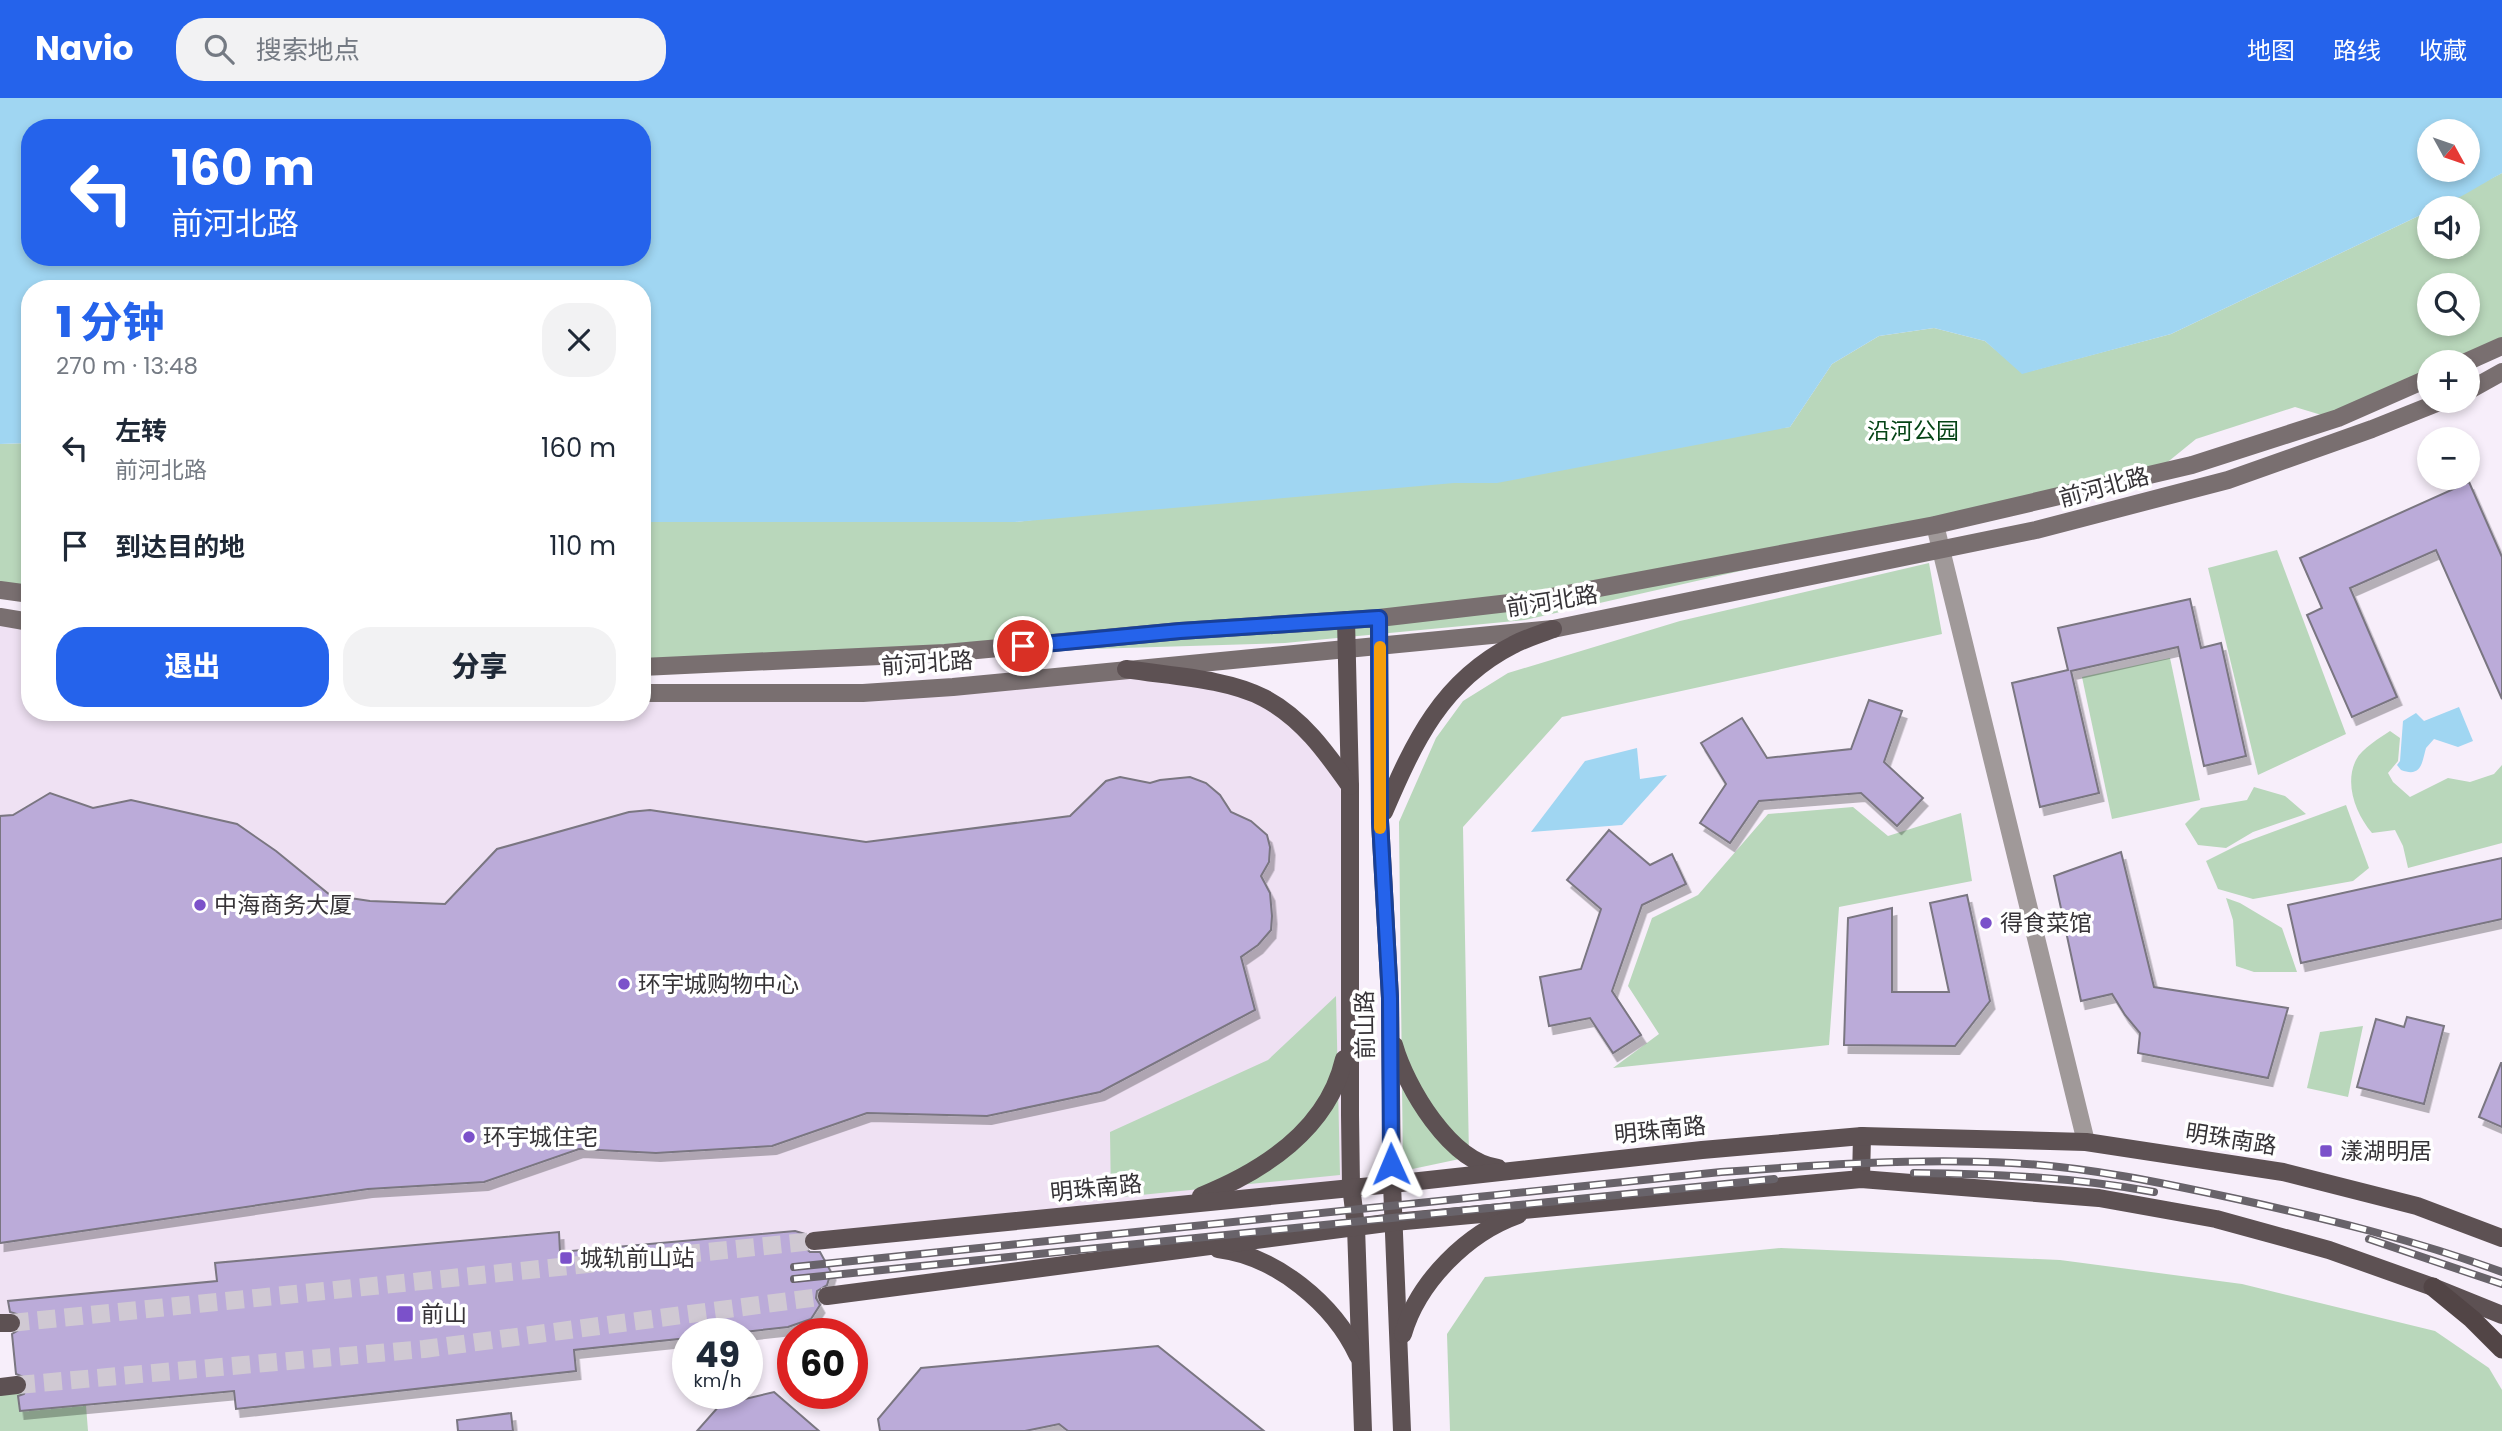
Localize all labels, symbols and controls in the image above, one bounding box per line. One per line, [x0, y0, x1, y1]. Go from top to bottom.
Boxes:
search box [176, 18, 666, 81]
text: Navio [35, 25, 134, 72]
icon: search [200, 30, 238, 68]
text: 搜索地点 [256, 32, 360, 68]
text: 地图 [2247, 34, 2295, 67]
text: 路线 [2333, 34, 2381, 67]
text: 收藏 [2419, 34, 2467, 67]
north arrow [2417, 119, 2480, 182]
map controls [2417, 119, 2480, 490]
text: 160 m [171, 134, 315, 202]
icon: left [56, 147, 147, 238]
button: sound [2417, 196, 2480, 259]
text: 前河北路 [171, 201, 299, 246]
button: search [2417, 273, 2480, 336]
text: 1 分钟 [56, 293, 164, 352]
button: close [542, 303, 616, 377]
text: 270 m · 13:48 [56, 350, 198, 382]
button: + [2417, 350, 2480, 413]
text: 左转 [115, 413, 167, 449]
park label: 沿河公园 [1867, 415, 1959, 447]
button: − [2417, 427, 2480, 490]
icon: left [56, 429, 94, 467]
text: 160 m [541, 430, 616, 466]
text: 前河北路 [115, 454, 207, 486]
street label: 前河北路 [2055, 460, 2153, 514]
icon: arrive [56, 527, 94, 565]
text: 110 m [549, 528, 616, 564]
text: 到达目的地 [115, 529, 245, 565]
street label: 前河北路 [1504, 578, 1600, 624]
pin [993, 616, 1053, 676]
button: 退出 [56, 627, 329, 707]
button: 分享 [343, 627, 616, 707]
icon: arrive [1004, 627, 1042, 665]
street label: 前河北路 [880, 644, 974, 682]
place label: 中海商务大厦 [214, 889, 352, 921]
marker: 中海商务大厦 [192, 897, 208, 913]
place label: 得食菜馆 [2000, 907, 2092, 939]
marker: 得食菜馆 [1978, 915, 1994, 931]
place label: 环宇城购物中心 [638, 968, 799, 1000]
marker: 环宇城购物中心 [616, 976, 632, 992]
street label: 前山路 [1348, 990, 1382, 1060]
street label: 明珠南路 [1613, 1109, 1707, 1151]
street label: 明珠南路 [2183, 1116, 2279, 1162]
place label: 环宇城住宅 [483, 1121, 598, 1153]
position arrow [1354, 1127, 1428, 1201]
marker: 环宇城住宅 [461, 1129, 477, 1145]
place label: 漾湖明居 [2340, 1135, 2432, 1167]
marker: 漾湖明居 [2318, 1143, 2334, 1159]
street label: 明珠南路 [1049, 1167, 1143, 1209]
place label: 城轨前山站 [580, 1242, 695, 1274]
marker: 城轨前山站 [558, 1250, 574, 1266]
place label: 前山 [421, 1298, 467, 1330]
marker: 前山 [395, 1304, 415, 1324]
speed limit sign: 60 [777, 1318, 868, 1409]
text: 49 [695, 1330, 740, 1379]
text: km/h [694, 1368, 741, 1393]

